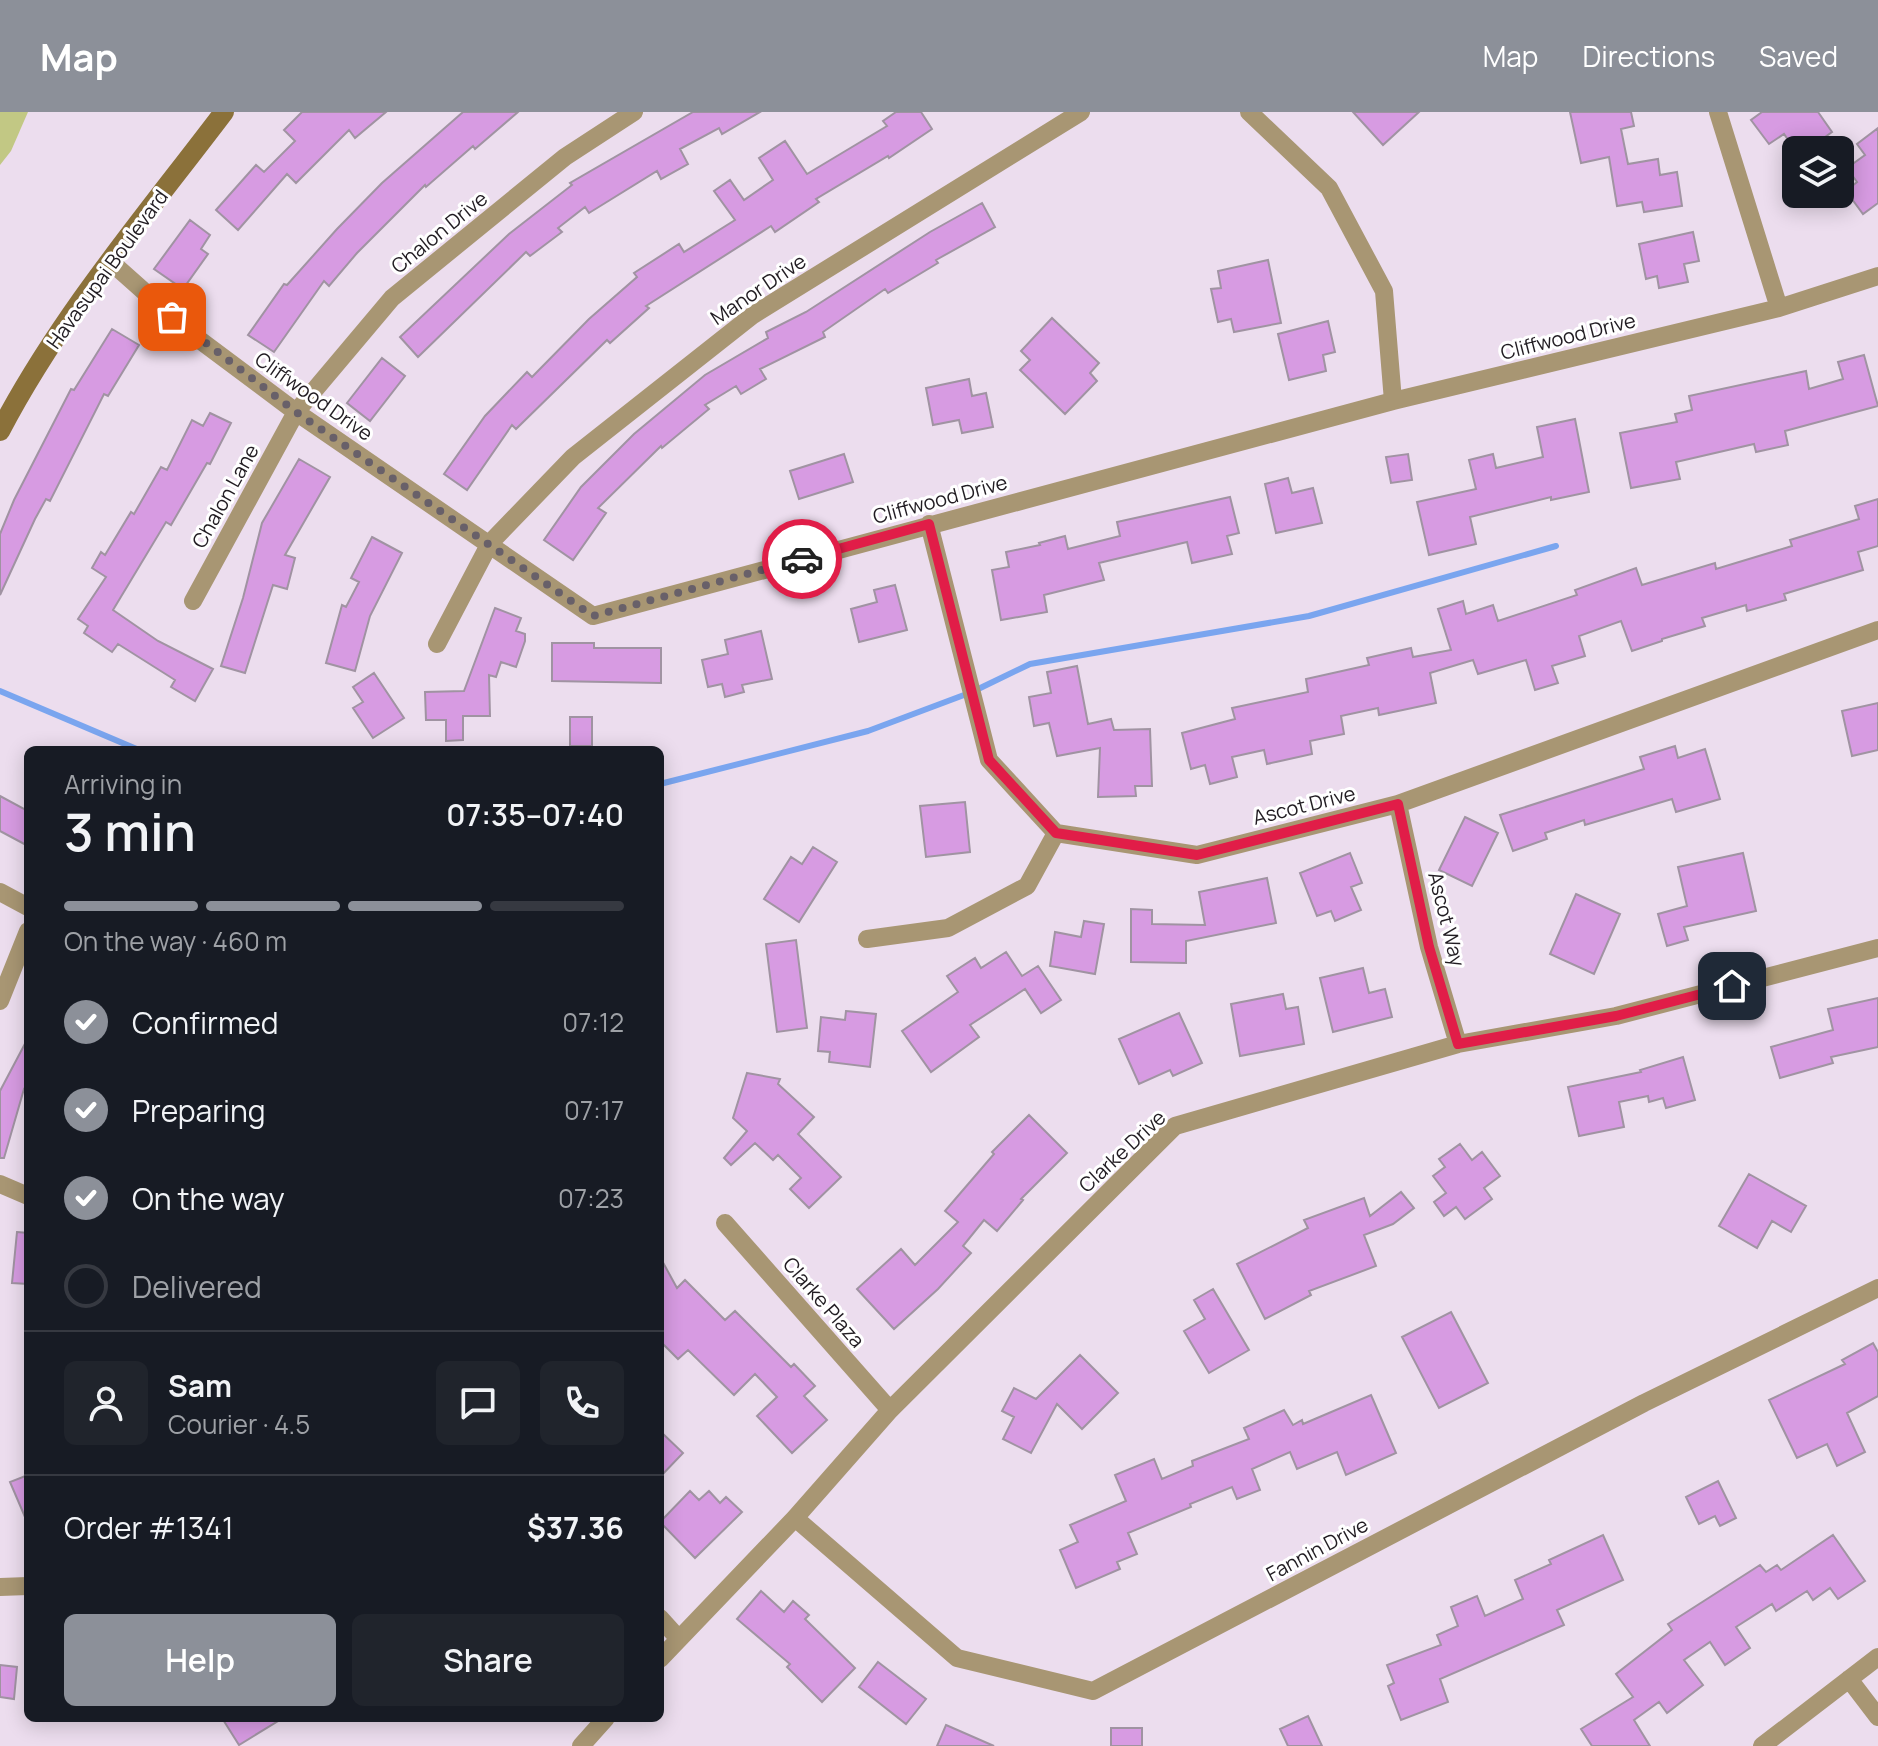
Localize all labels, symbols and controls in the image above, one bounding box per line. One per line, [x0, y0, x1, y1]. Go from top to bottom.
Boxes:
text: Map [40, 30, 118, 82]
text: Map [1483, 37, 1538, 75]
text: Directions [1582, 37, 1715, 75]
text: Saved [1759, 37, 1838, 75]
map controls [1782, 136, 1854, 208]
button: layers [1782, 136, 1854, 208]
street label: Havasupai Boulevard [40, 184, 174, 354]
street label: Chalon Drive [385, 185, 493, 279]
street label: Manor Drive [705, 247, 811, 331]
pin [138, 283, 206, 351]
icon: bag [150, 295, 194, 339]
street label: Cliffwood Drive [1498, 306, 1638, 366]
street label: Cliffwood Drive [250, 345, 378, 447]
street label: Chalon Lane [185, 439, 265, 553]
street label: Cliffwood Drive [870, 468, 1010, 530]
courier [762, 519, 842, 599]
icon: car [780, 537, 824, 581]
text: Arriving in [64, 766, 182, 802]
street label: Ascot Drive [1250, 779, 1358, 831]
text: 07:35–07:40 [446, 794, 624, 835]
text: 3 min [64, 796, 196, 867]
street label: Ascot Way [1422, 869, 1472, 970]
text: On the way · 460 m [64, 923, 287, 959]
pin [1698, 952, 1766, 1020]
icon: home [1710, 964, 1754, 1008]
icon: check [64, 1000, 108, 1044]
text: Confirmed [132, 1002, 279, 1043]
text: 07:12 [562, 1004, 624, 1040]
icon: check [64, 1088, 108, 1132]
text: Preparing [132, 1090, 266, 1131]
text: 07:17 [564, 1092, 624, 1128]
street label: Clarke Drive [1073, 1104, 1171, 1198]
icon: check [64, 1176, 108, 1220]
text: On the way [132, 1178, 285, 1219]
text: 07:23 [558, 1180, 624, 1216]
street label: Clarke Plaza [777, 1251, 871, 1353]
text: Delivered [132, 1266, 262, 1307]
button: person [64, 1361, 148, 1445]
button: chat [436, 1361, 520, 1445]
button: phone [540, 1361, 624, 1445]
text: Sam [168, 1365, 232, 1406]
text: Courier · 4.5 [168, 1406, 310, 1442]
text: Order #1341 [64, 1507, 234, 1548]
text: $37.36 [527, 1507, 624, 1548]
street label: Fannin Drive [1261, 1511, 1373, 1587]
button: Help [64, 1614, 336, 1706]
button: Share [352, 1614, 624, 1706]

